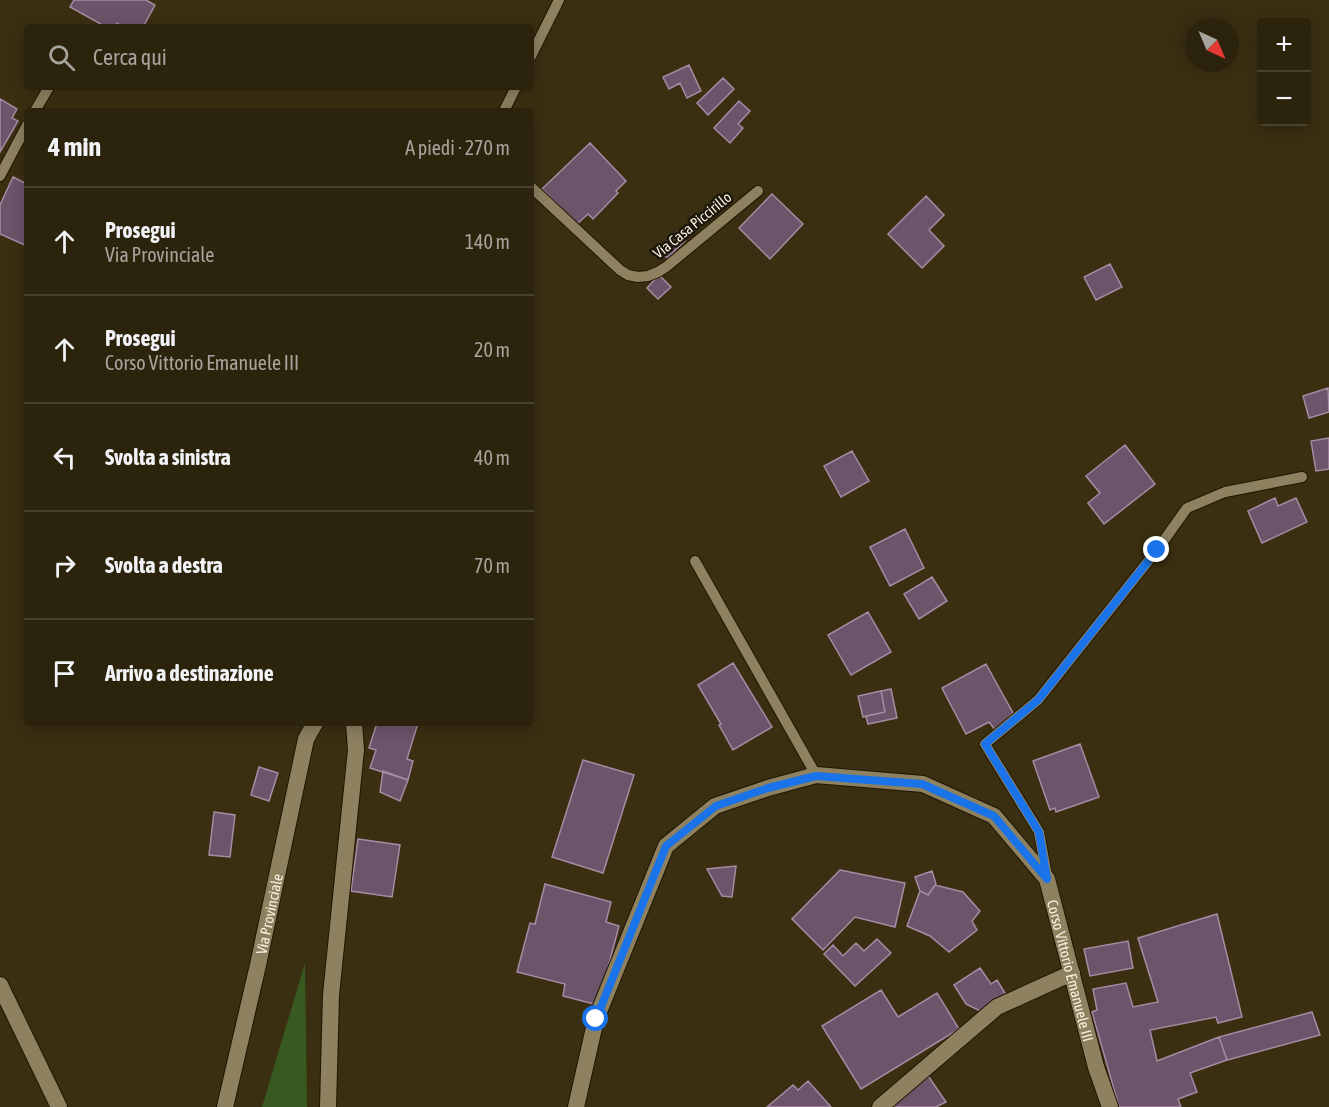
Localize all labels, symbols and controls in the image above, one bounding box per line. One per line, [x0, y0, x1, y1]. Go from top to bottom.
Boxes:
north arrow [1185, 18, 1239, 72]
map controls [1257, 18, 1311, 126]
button: + [1257, 18, 1311, 72]
search box [24, 24, 534, 90]
icon: search [45, 41, 78, 74]
text: Cerca qui [93, 44, 167, 70]
button: − [1257, 72, 1311, 126]
text: 4 min [48, 132, 101, 162]
text: A piedi · 270 m [405, 136, 510, 159]
street label: Via Casa Piccirillo [649, 188, 735, 262]
text: Prosegui [105, 217, 176, 243]
icon: ahead [48, 225, 81, 258]
text: 140 m [465, 230, 510, 253]
text: Via Provinciale [105, 243, 214, 266]
text: Prosegui [105, 325, 176, 351]
icon: ahead [48, 333, 81, 366]
text: 20 m [474, 338, 510, 361]
text: Corso Vittorio Emanuele III [105, 351, 299, 374]
icon: left [48, 441, 81, 474]
text: Svolta a sinistra [105, 444, 231, 470]
text: 40 m [474, 446, 510, 469]
route end [1143, 536, 1169, 562]
icon: right [48, 549, 81, 582]
text: Svolta a destra [105, 552, 223, 578]
text: 70 m [474, 554, 510, 577]
icon: arrive [48, 657, 81, 690]
text: Arrivo a destinazione [105, 660, 274, 686]
street label: Via Provinciale [252, 872, 286, 956]
street label: Corso Vittorio Emanuele III [1044, 898, 1097, 1043]
route start [582, 1005, 608, 1031]

